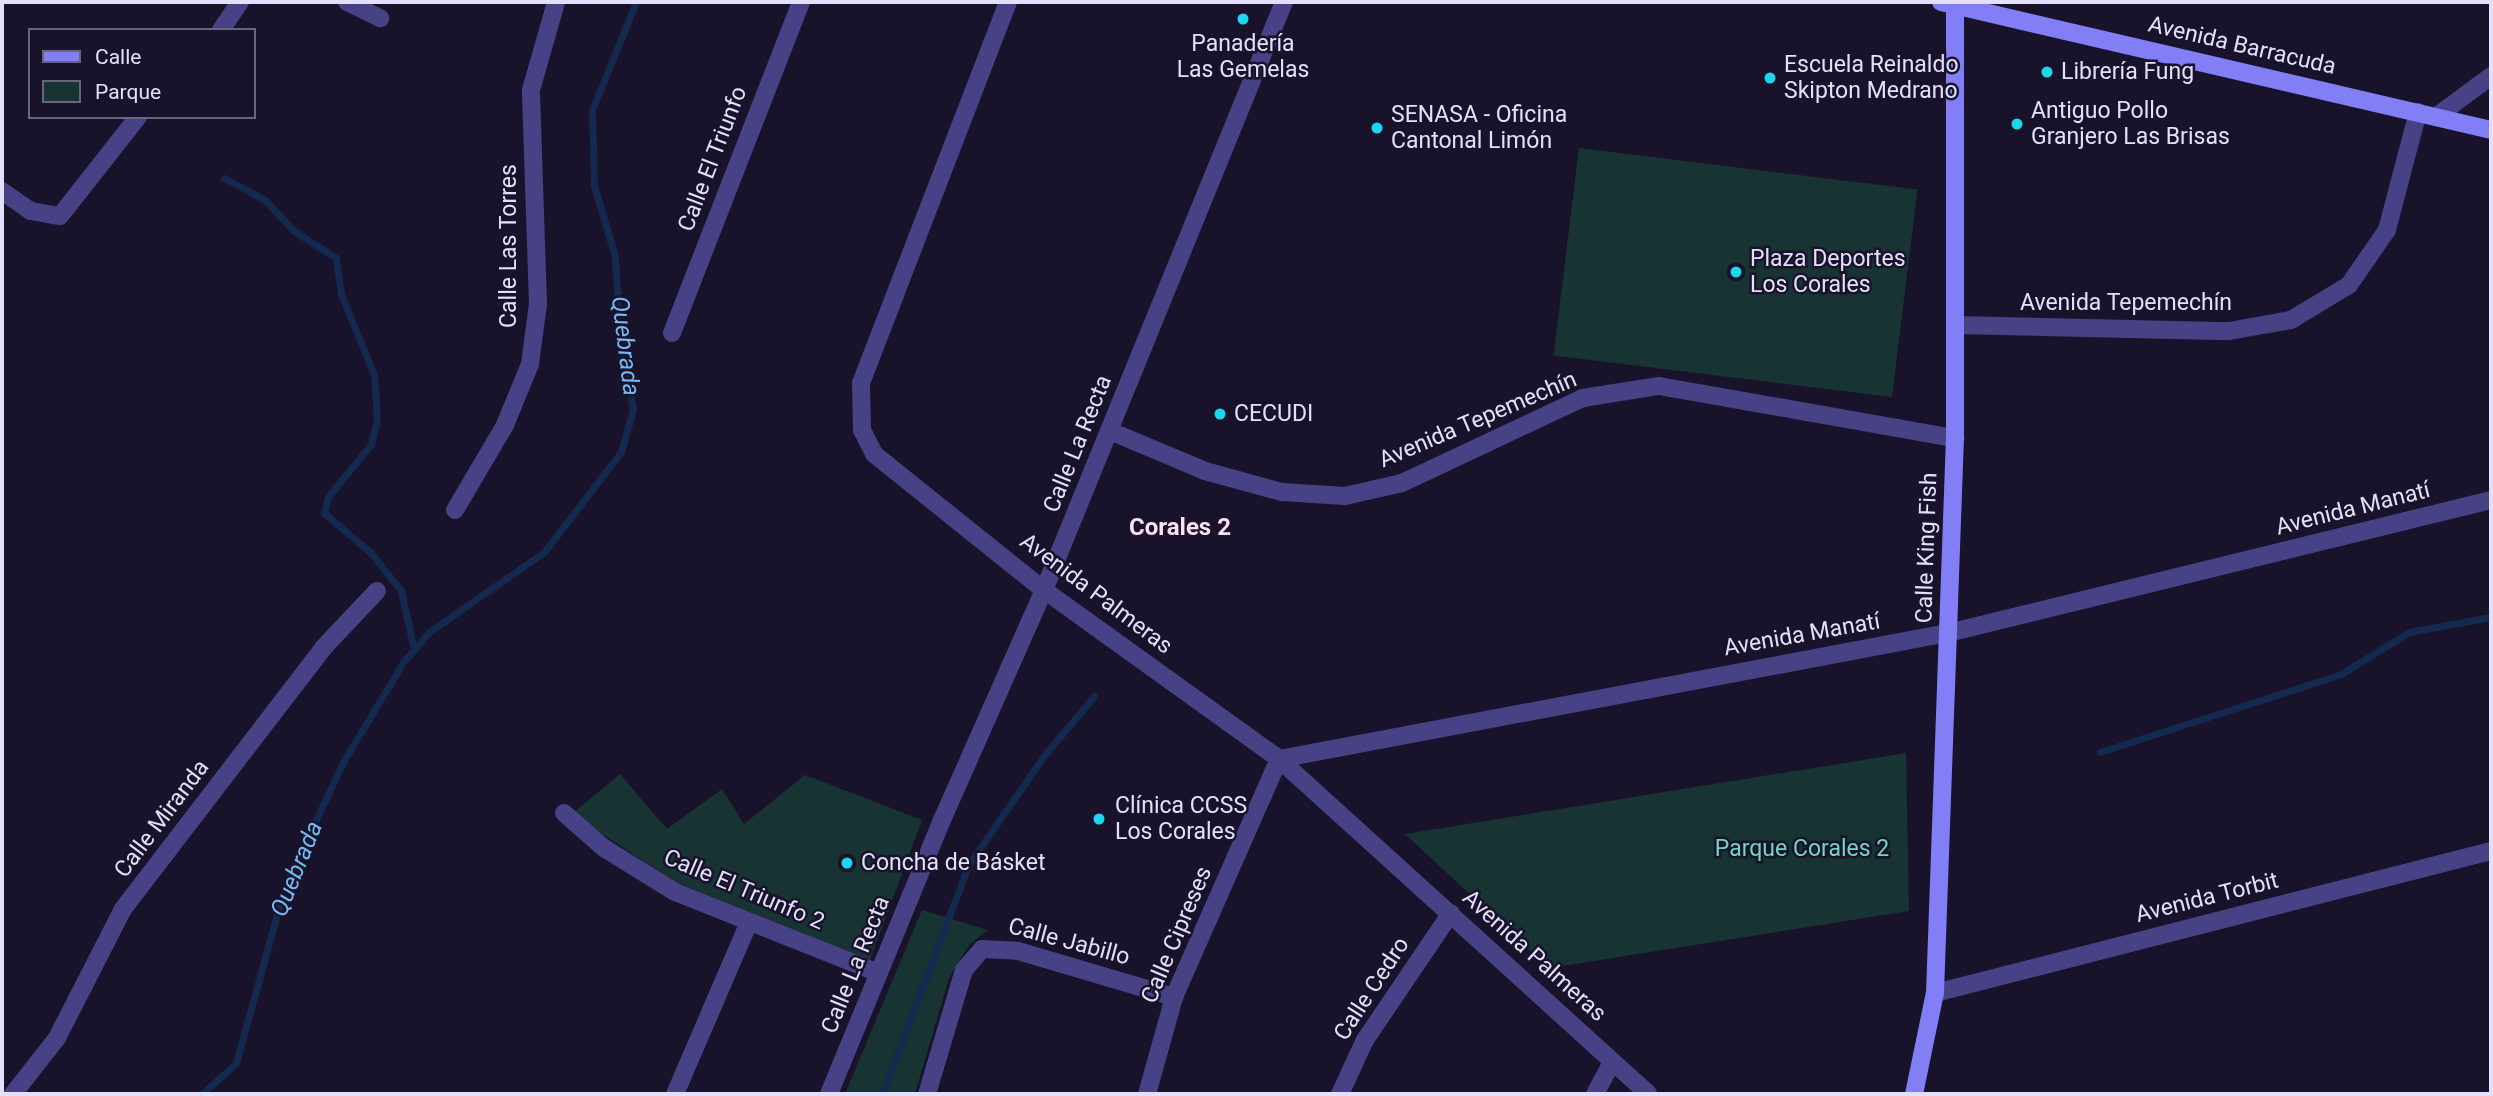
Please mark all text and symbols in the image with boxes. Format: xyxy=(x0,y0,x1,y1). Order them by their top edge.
marker: Panadería Las Gemelas xyxy=(1235,11,1251,27)
street label: Avenida Barracuda xyxy=(2145,11,2339,81)
legend xyxy=(28,28,256,119)
place label: Panadería Las Gemelas xyxy=(1177,30,1309,84)
text: Calle xyxy=(95,45,141,69)
place label: Escuela Reinaldo Skipton Medrano xyxy=(1784,51,1959,105)
place label: Librería Fung xyxy=(2061,58,2194,86)
marker: Librería Fung xyxy=(2039,64,2055,80)
marker: Escuela Reinaldo Skipton Medrano xyxy=(1762,70,1778,86)
text: Parque xyxy=(95,80,161,104)
street label: Calle El Triunfo xyxy=(673,82,753,236)
place label: Antiguo Pollo Granjero Las Brisas xyxy=(2031,97,2230,151)
place label: SENASA - Oficina Cantonal Limón xyxy=(1391,101,1567,155)
marker: Antiguo Pollo Granjero Las Brisas xyxy=(2009,116,2025,132)
marker: SENASA - Oficina Cantonal Limón xyxy=(1369,120,1385,136)
street label: Calle Las Torres xyxy=(495,164,523,328)
place label: Plaza Deportes Los Corales xyxy=(1750,245,1906,299)
marker: Plaza Deportes Los Corales xyxy=(1728,264,1744,280)
street label: Avenida Tepemechín xyxy=(2020,289,2232,317)
water label: Quebrada xyxy=(605,295,645,397)
street label: Avenida Tepemechín xyxy=(1375,366,1581,474)
street label: Calle La Recta xyxy=(1038,371,1118,517)
place label: CECUDI xyxy=(1234,400,1313,428)
marker: CECUDI xyxy=(1212,406,1228,422)
street label: Calle King Fish xyxy=(1911,472,1943,624)
street label: Avenida Manatí xyxy=(2273,476,2433,542)
district label: Corales 2 xyxy=(1129,514,1231,542)
street label: Avenida Palmeras xyxy=(1014,528,1178,660)
street label: Avenida Manatí xyxy=(1722,608,1882,662)
street label: Calle Miranda xyxy=(109,755,215,883)
place label: Clínica CCSS Los Corales xyxy=(1115,792,1247,846)
marker: Clínica CCSS Los Corales xyxy=(1089,809,1109,829)
water label: Quebrada xyxy=(265,817,329,921)
park label: Parque Corales 2 xyxy=(1715,835,1889,863)
street label: Calle El Triunfo 2 xyxy=(659,844,829,936)
place label: Concha de Básket xyxy=(861,849,1045,877)
marker: Concha de Básket xyxy=(839,855,855,871)
street label: Calle Cipreses xyxy=(1136,863,1218,1007)
street label: Avenida Torbit xyxy=(2133,867,2281,929)
street label: Avenida Palmeras xyxy=(1457,884,1611,1028)
street label: Calle La Recta xyxy=(816,892,896,1038)
street label: Calle Jabillo xyxy=(1005,913,1133,971)
street label: Calle Cedro xyxy=(1328,932,1416,1046)

